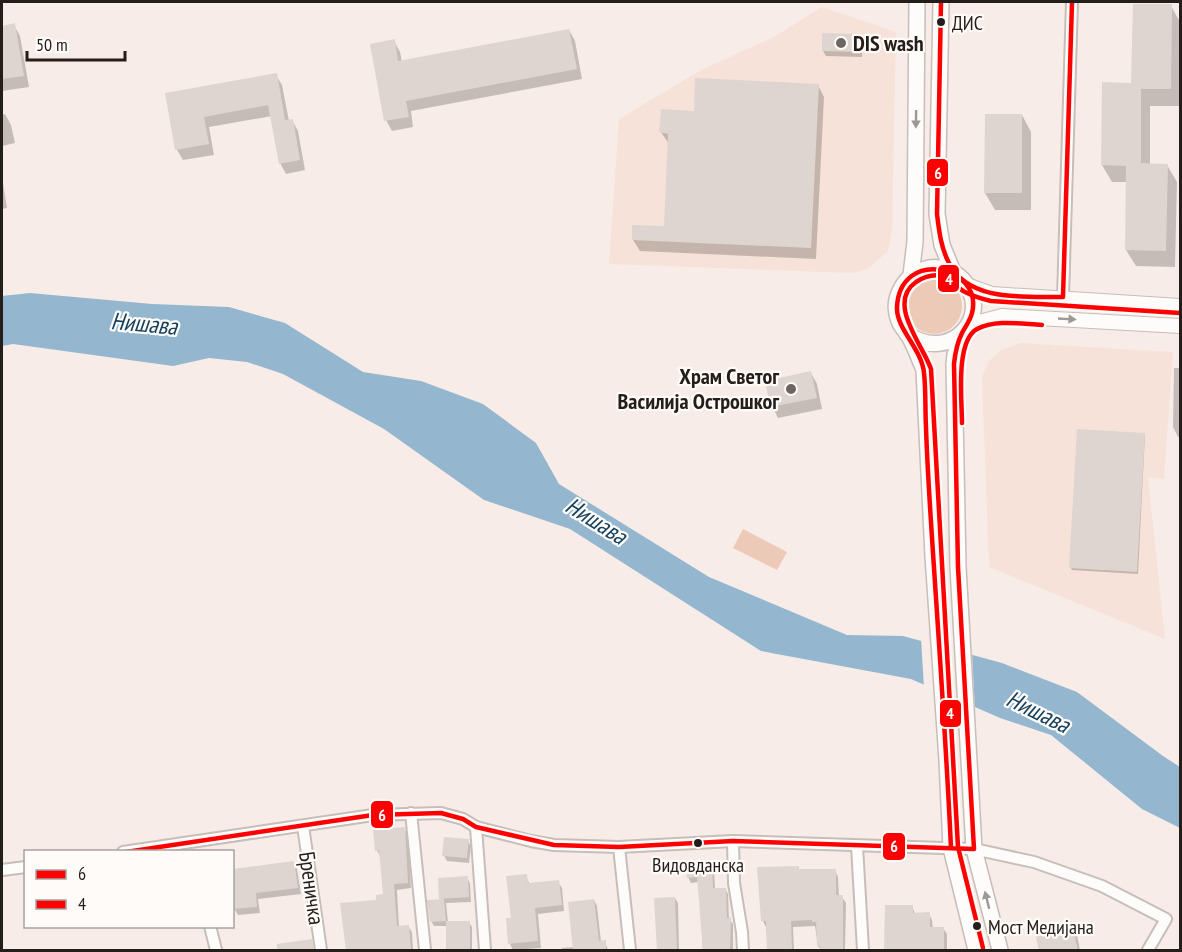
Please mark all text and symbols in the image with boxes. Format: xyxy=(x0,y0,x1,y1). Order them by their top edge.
place label: ДИС xyxy=(952,10,983,36)
marker: ДИС xyxy=(935,16,947,28)
scale bar xyxy=(27,24,124,62)
place label: DIS wash xyxy=(853,29,924,57)
text: 50 m xyxy=(36,33,68,56)
marker: DIS wash xyxy=(834,36,848,50)
one-way arrow xyxy=(911,110,921,129)
line badge: 6 xyxy=(926,158,949,187)
text: 6 xyxy=(934,163,942,183)
line badge: 4 xyxy=(937,264,960,293)
text: 4 xyxy=(945,269,953,289)
water label: Нишава xyxy=(110,305,180,342)
one-way arrow xyxy=(1058,315,1077,324)
place label: Храм Светог Василија Острошког xyxy=(618,362,779,415)
marker: Храм Светог Василија Острошког xyxy=(784,382,798,396)
water label: Нишава xyxy=(560,490,634,552)
water label: Нишава xyxy=(1002,683,1076,741)
line badge: 4 xyxy=(939,699,962,728)
text: 4 xyxy=(946,703,954,723)
line badge: 6 xyxy=(370,800,394,829)
text: 6 xyxy=(378,805,386,825)
line badge: 6 xyxy=(882,832,906,861)
text: 6 xyxy=(890,836,898,856)
marker: Видовданска xyxy=(692,837,704,849)
legend xyxy=(24,850,234,928)
street label: Бреничка xyxy=(293,850,331,926)
place label: Видовданска xyxy=(652,852,744,878)
text: 6 xyxy=(78,862,86,885)
one-way arrow xyxy=(981,890,991,909)
text: 4 xyxy=(78,892,86,915)
place label: Мост Медијана xyxy=(988,914,1094,940)
marker: Мост Медијана xyxy=(971,920,983,932)

